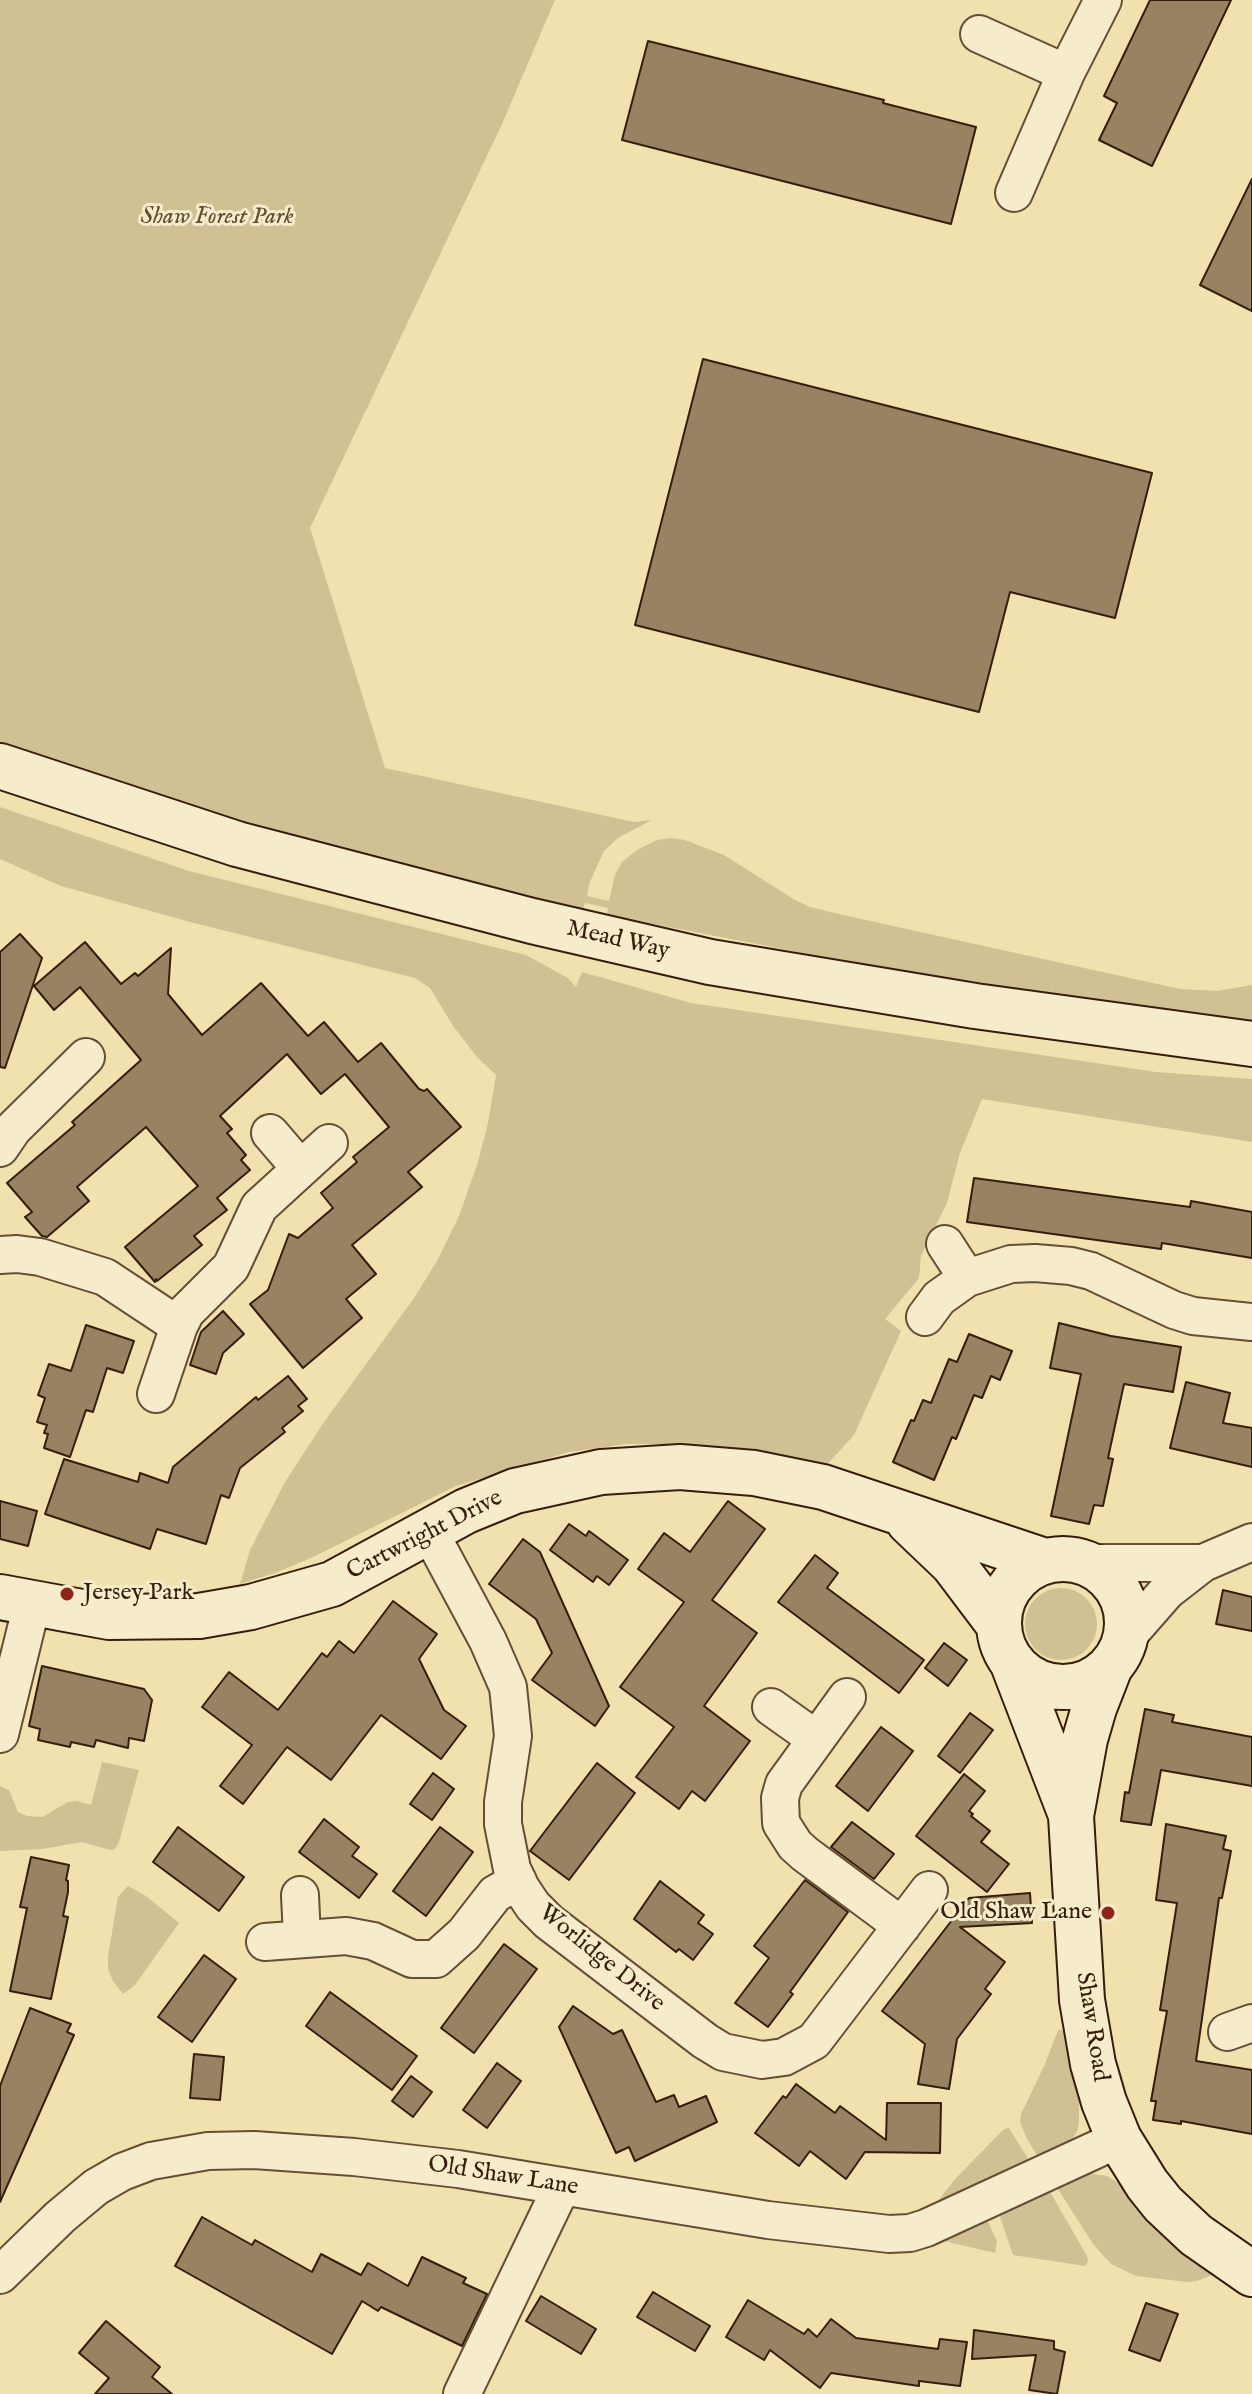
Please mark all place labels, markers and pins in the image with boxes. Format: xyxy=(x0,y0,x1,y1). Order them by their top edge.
place label: Jersey Park xyxy=(83,1580,194,1608)
marker: Jersey Park xyxy=(58,1585,76,1603)
place label: Old Shaw Lane xyxy=(940,1899,1092,1927)
marker: Old Shaw Lane xyxy=(1099,1904,1117,1922)

